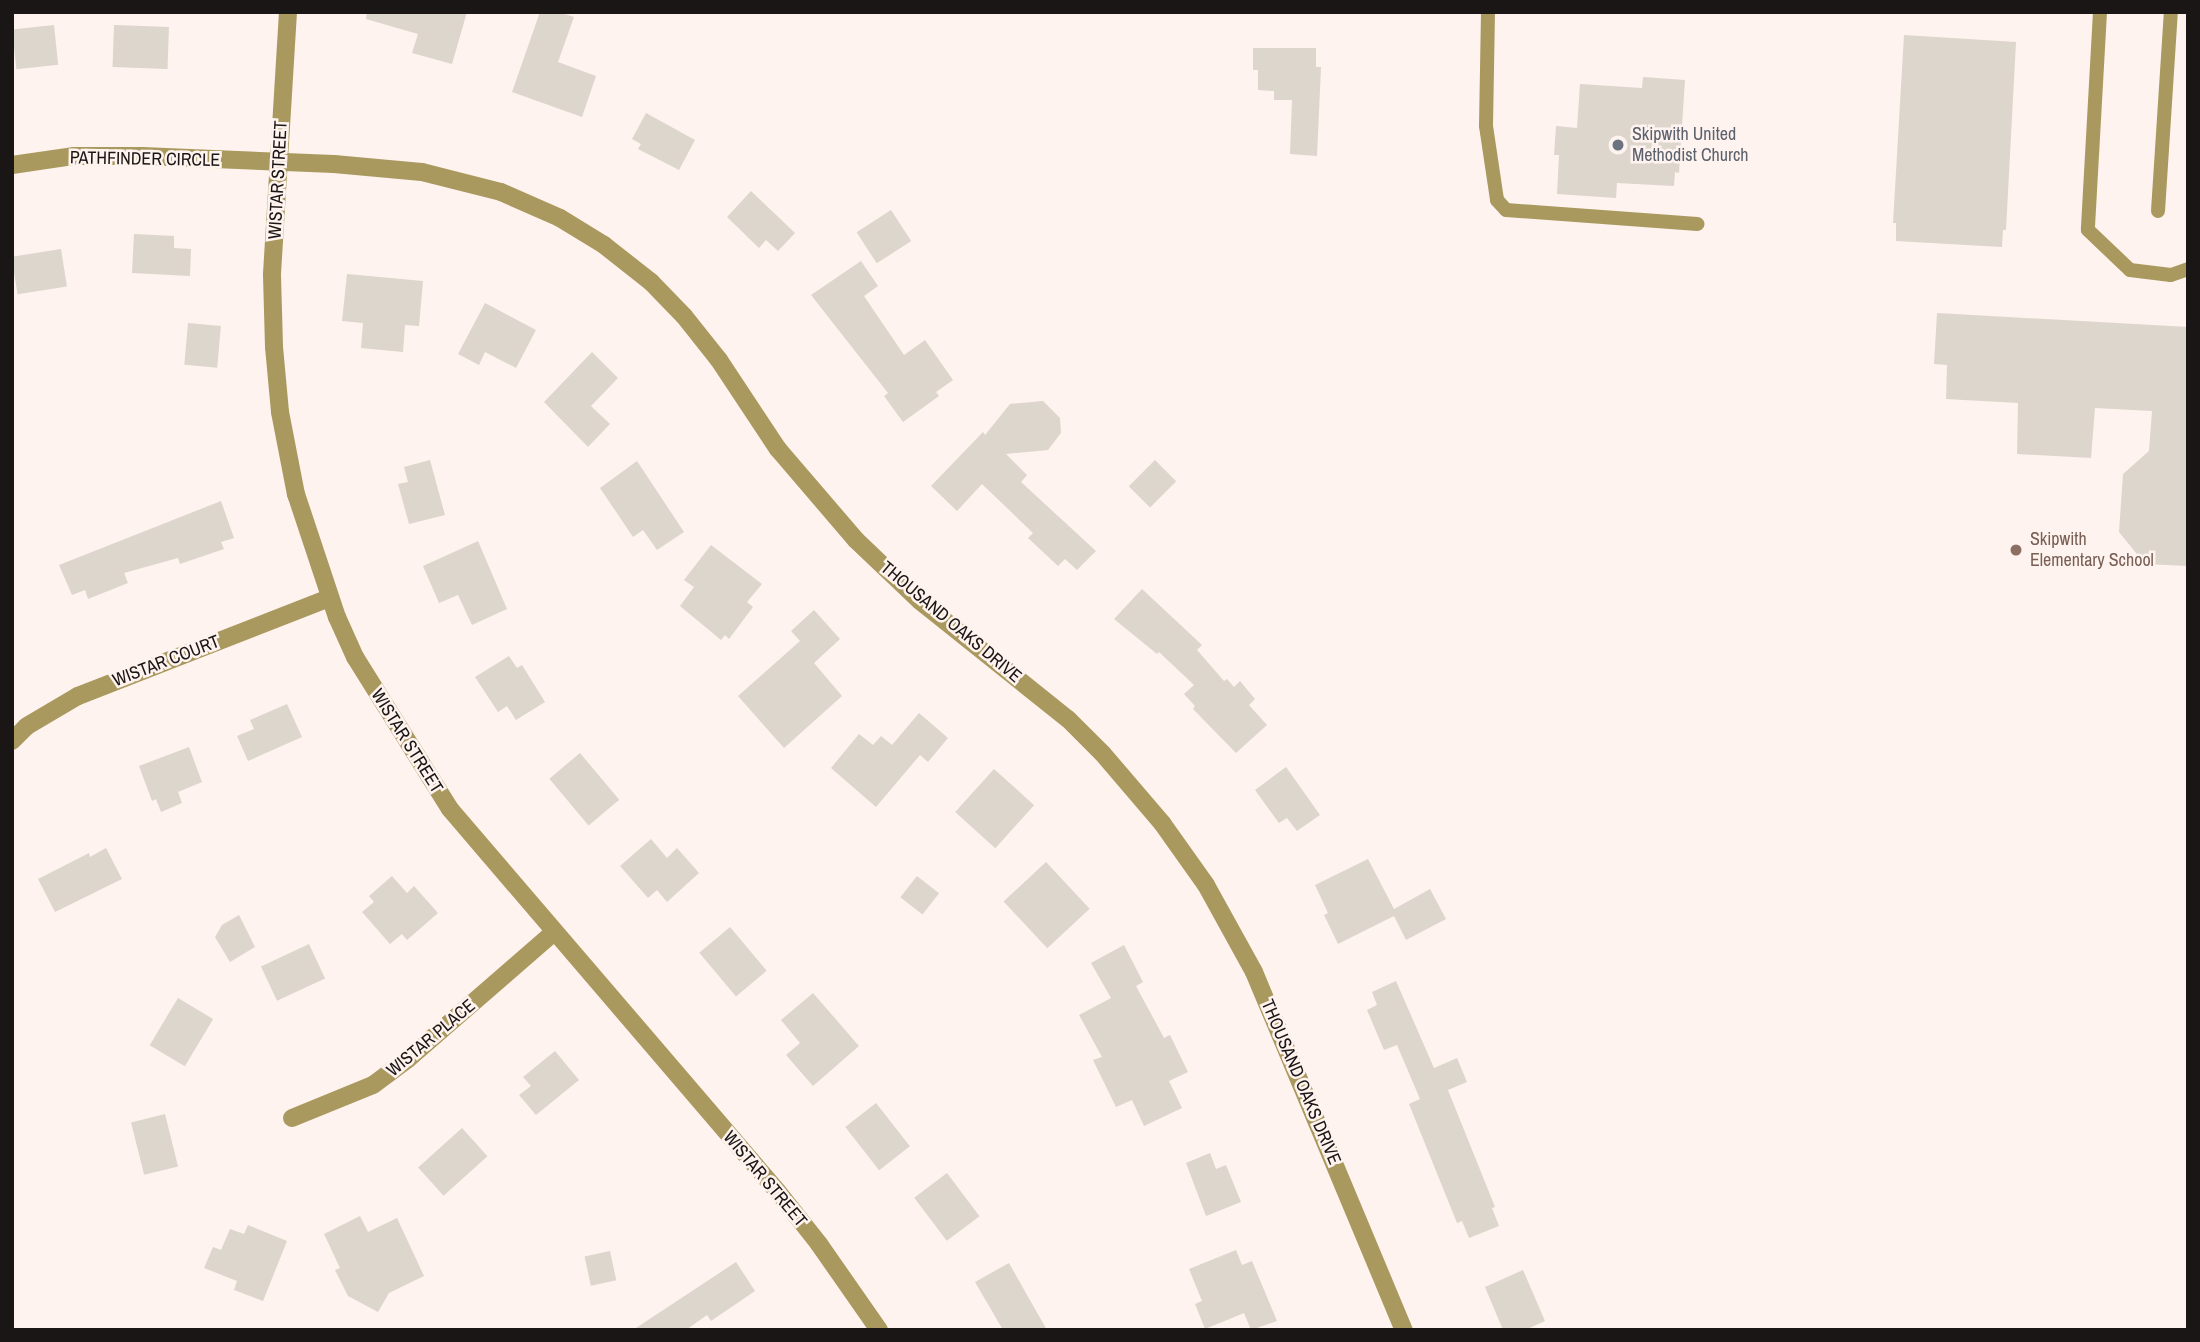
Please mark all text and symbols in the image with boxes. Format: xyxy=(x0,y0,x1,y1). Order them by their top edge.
street label: WISTAR STREET xyxy=(264,120,292,240)
place label: Skipwith United Methodist Church xyxy=(1632,124,1748,166)
marker: Skipwith United Methodist Church xyxy=(1610,137,1626,153)
street label: PATHFINDER CIRCLE xyxy=(70,147,220,171)
place label: Skipwith Elementary School xyxy=(2030,529,2154,572)
marker: Skipwith Elementary School xyxy=(2008,542,2024,558)
street label: THOUSAND OAKS DRIVE xyxy=(876,557,1026,687)
street label: WISTAR COURT xyxy=(110,631,222,691)
street label: WISTAR STREET xyxy=(366,685,448,797)
street label: WISTAR PLACE xyxy=(382,995,480,1081)
street label: THOUSAND OAKS DRIVE xyxy=(1256,996,1346,1168)
street label: WISTAR STREET xyxy=(719,1127,811,1231)

